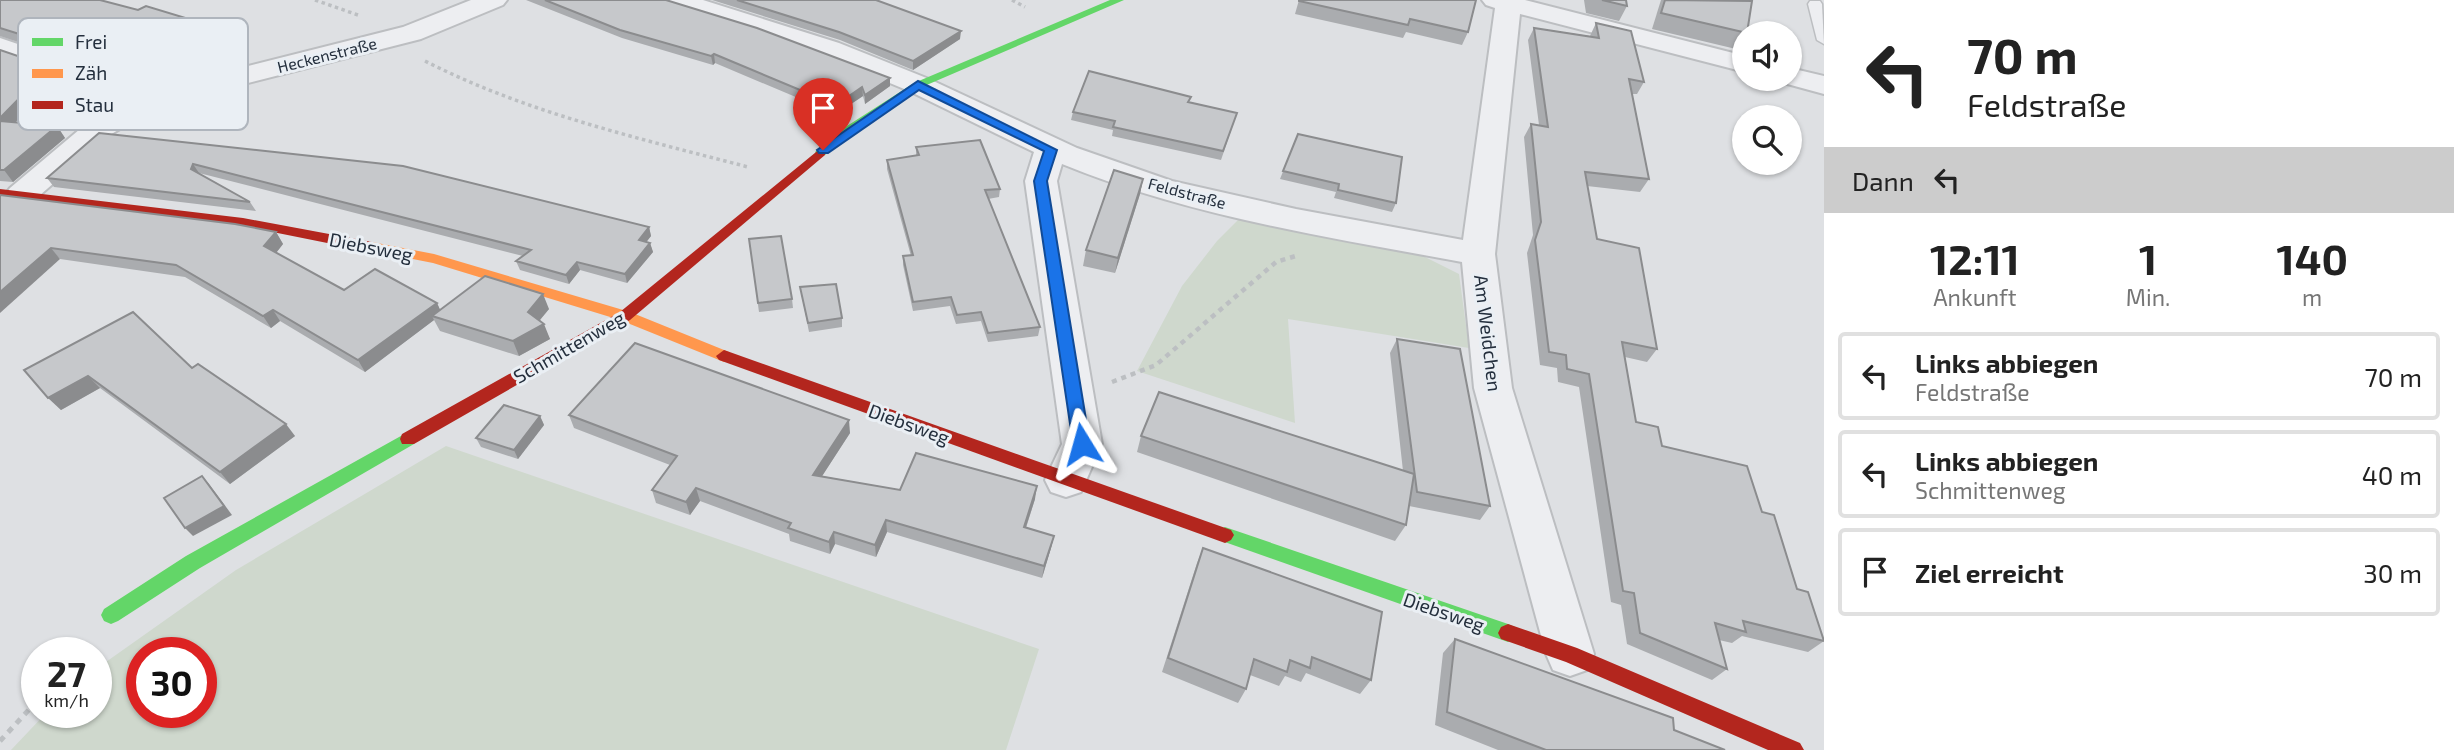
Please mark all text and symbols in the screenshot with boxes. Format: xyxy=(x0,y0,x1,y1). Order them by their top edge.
legend xyxy=(18,18,248,130)
map controls xyxy=(1732,21,1802,175)
button: sound xyxy=(1732,21,1802,91)
text: 70 m xyxy=(1967,25,2078,84)
icon: left xyxy=(1852,28,1943,119)
text: Frei xyxy=(75,30,107,53)
street label: Heckenstraße xyxy=(275,33,379,76)
text: Zäh xyxy=(75,61,107,84)
pin xyxy=(793,78,853,150)
text: Feldstraße xyxy=(1967,85,2126,123)
icon: arrive xyxy=(804,89,842,127)
text: Stau xyxy=(75,93,114,116)
button: search xyxy=(1732,105,1802,175)
icon: left xyxy=(1928,161,1966,199)
text: Dann xyxy=(1852,165,1914,196)
street label: Feldstraße xyxy=(1146,173,1228,212)
street label: Diebsweg xyxy=(327,227,415,266)
text: 12:11 xyxy=(1930,233,2020,283)
text: 1 xyxy=(2139,233,2157,283)
text: 140 xyxy=(2276,233,2348,283)
street label: Am Weidchen xyxy=(1470,273,1507,393)
text: Ankunft xyxy=(1933,283,2017,311)
text: Min. xyxy=(2126,283,2170,311)
text: m xyxy=(2302,283,2322,311)
street label: Schmittenweg xyxy=(509,305,629,388)
text: Links abbiegen xyxy=(1915,347,2099,378)
icon: left xyxy=(1856,357,1894,395)
text: 70 m xyxy=(2364,361,2422,392)
text: Feldstraße xyxy=(1915,378,2030,406)
street label: Diebsweg xyxy=(866,398,953,449)
position arrow xyxy=(1045,407,1119,481)
text: Links abbiegen xyxy=(1915,445,2099,476)
icon: left xyxy=(1856,455,1894,493)
text: 40 m xyxy=(2362,459,2422,490)
text: Schmittenweg xyxy=(1915,476,2066,504)
icon: arrive xyxy=(1856,553,1894,591)
text: Ziel erreicht xyxy=(1915,557,2064,588)
text: 30 m xyxy=(2363,557,2422,588)
street label: Diebsweg xyxy=(1401,587,1488,636)
speed limit sign: 30 xyxy=(126,637,217,728)
text: 27 xyxy=(47,652,86,694)
text: km/h xyxy=(44,689,89,711)

